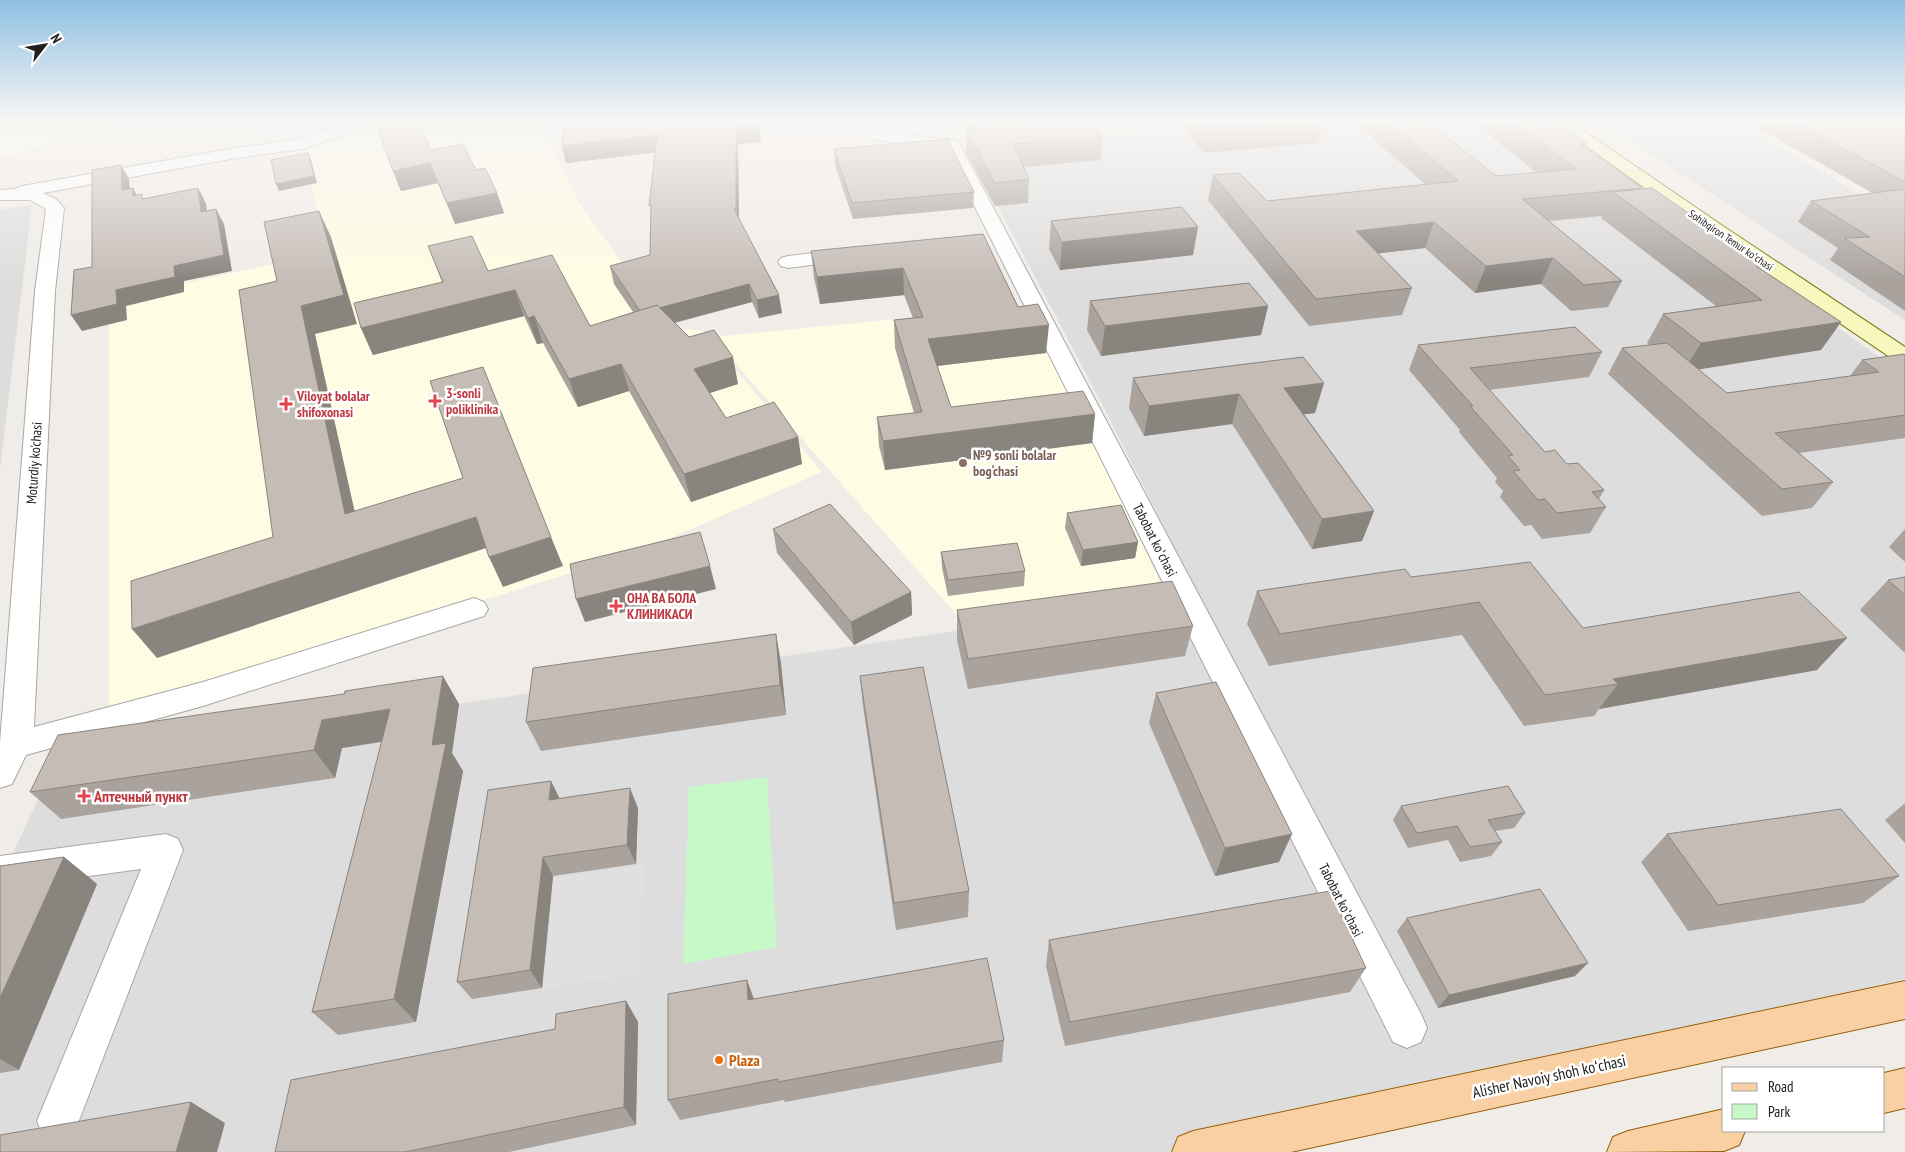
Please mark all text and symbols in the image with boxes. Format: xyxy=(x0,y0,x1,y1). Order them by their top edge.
north arrow xyxy=(20,20,70,70)
text: N xyxy=(46,30,66,46)
street label: Sohibqiron Temur koʻchasi xyxy=(1686,206,1776,274)
place label: 3-sonli poliklinika xyxy=(446,384,499,418)
place label: Viloyat bolalar shifoxonasi xyxy=(296,387,371,421)
marker: 3-sonli poliklinika xyxy=(428,394,442,408)
marker: Viloyat bolalar shifoxonasi xyxy=(279,397,293,411)
street label: Moturdiy ko'chasi xyxy=(22,421,46,505)
place label: №9 sonli bolalar bog‘chasi xyxy=(973,446,1057,480)
marker: №9 sonli bolalar bog‘chasi xyxy=(957,457,969,469)
street label: Tabobat koʻchasi xyxy=(1129,500,1181,580)
place label: ОНА ВА БОЛА КЛИНИКАСИ xyxy=(627,589,697,623)
marker: ОНА ВА БОЛА КЛИНИКАСИ xyxy=(609,599,623,613)
place label: Аптечный пункт xyxy=(93,786,188,806)
marker: Аптечный пункт xyxy=(78,790,90,802)
street label: Tabobat koʻchasi xyxy=(1315,860,1367,940)
place label: Plaza xyxy=(729,1050,760,1070)
street label: Alisher Navoiy shoh koʻchasi xyxy=(1470,1050,1628,1102)
marker: Plaza xyxy=(713,1054,725,1066)
legend xyxy=(1722,1067,1885,1132)
text: Road xyxy=(1768,1077,1794,1096)
text: Park xyxy=(1768,1102,1790,1121)

